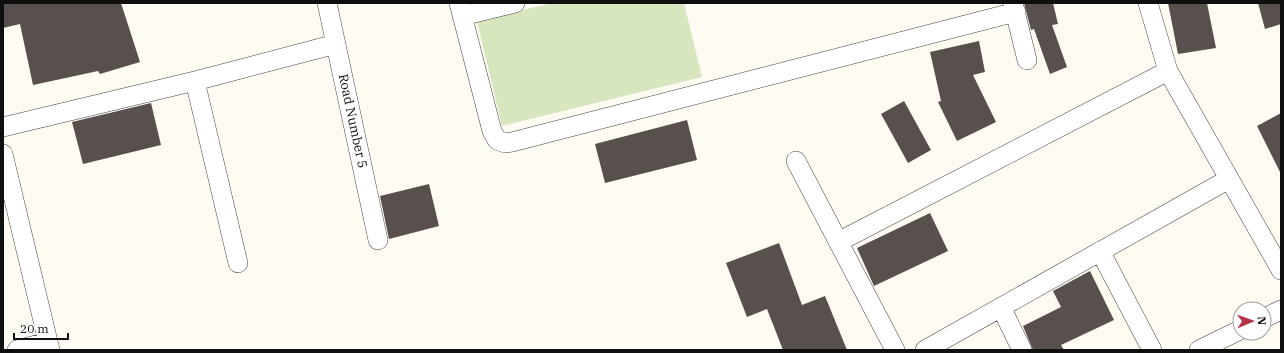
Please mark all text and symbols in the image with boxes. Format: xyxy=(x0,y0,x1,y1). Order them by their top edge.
street label: Road Number 5 xyxy=(335,72,371,170)
north arrow xyxy=(1232,301,1272,341)
scale bar xyxy=(14,315,68,341)
text: N xyxy=(1255,316,1269,326)
text: 20 m xyxy=(20,321,49,336)

